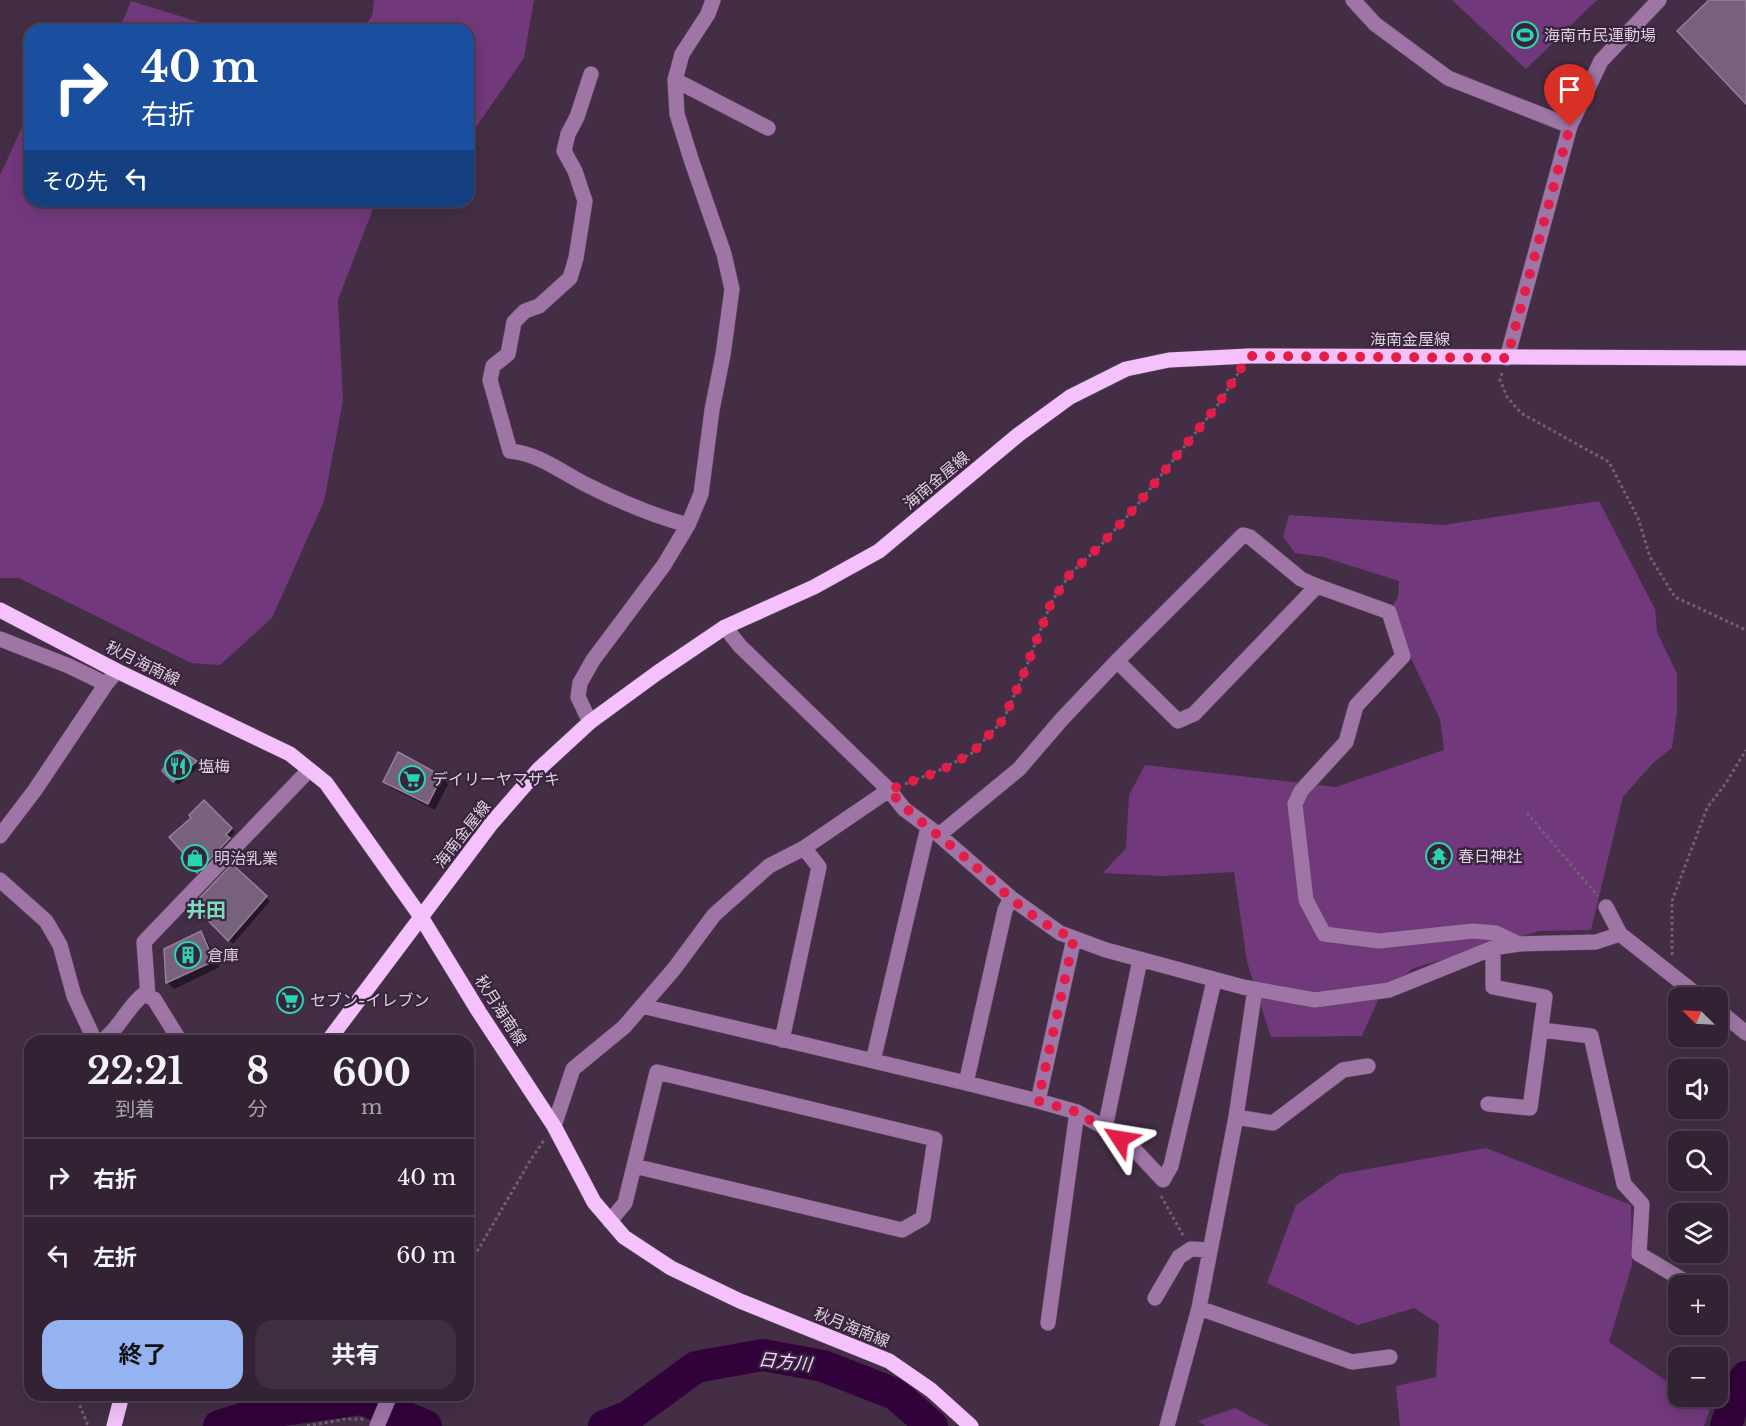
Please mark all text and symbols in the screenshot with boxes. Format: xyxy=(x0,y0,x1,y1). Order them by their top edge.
sports icon: 海南市民運動場 xyxy=(1510,20,1540,50)
place label: 海南市民運動場 xyxy=(1544,25,1656,45)
text: 40 m xyxy=(141,41,258,93)
icon: right xyxy=(42,48,120,126)
pin xyxy=(1544,64,1595,126)
icon: arrive xyxy=(1553,73,1586,106)
text: 右折 xyxy=(141,98,195,131)
icon: left xyxy=(120,162,153,195)
text: その先 xyxy=(42,168,108,195)
street label: 海南金屋線 xyxy=(1370,329,1450,349)
street label: 海南金屋線 xyxy=(899,447,973,513)
street label: 秋月海南線 xyxy=(103,636,183,690)
restaurant icon: 塩梅 xyxy=(163,751,193,781)
place label: 塩梅 xyxy=(198,756,230,776)
supermarket icon: デイリーヤマザキ xyxy=(397,764,427,794)
place label: デイリーヤマザキ xyxy=(432,769,560,789)
street label: 海南金屋線 xyxy=(429,796,495,872)
temple icon: 春日神社 xyxy=(1424,841,1454,871)
shop icon: 明治乳業 xyxy=(180,843,210,873)
place label: 春日神社 xyxy=(1458,846,1522,866)
place label: 明治乳業 xyxy=(214,848,278,868)
district label: 井田 xyxy=(186,898,226,922)
building icon: 倉庫 xyxy=(173,940,203,970)
place label: 倉庫 xyxy=(207,945,239,965)
street label: 秋月海南線 xyxy=(471,971,531,1049)
supermarket icon: セブン-イレブン xyxy=(275,985,305,1015)
north arrow xyxy=(1668,987,1728,1047)
map controls xyxy=(1668,987,1728,1407)
place label: セブン-イレブン xyxy=(310,990,429,1010)
text: 22:21 xyxy=(87,1049,183,1094)
text: 8 xyxy=(246,1049,269,1094)
text: 600 xyxy=(332,1051,411,1096)
button: sound xyxy=(1668,1059,1728,1119)
text: m xyxy=(361,1095,382,1119)
text: 到着 xyxy=(115,1097,155,1121)
text: 分 xyxy=(248,1097,268,1121)
position arrow xyxy=(1088,1107,1152,1171)
button: search xyxy=(1668,1131,1728,1191)
icon: right xyxy=(42,1161,75,1194)
text: 40 m xyxy=(398,1164,456,1191)
text: 右折 xyxy=(93,1166,137,1193)
button: layers xyxy=(1668,1203,1728,1263)
icon: left xyxy=(42,1239,75,1272)
text: 60 m xyxy=(396,1242,456,1269)
text: 左折 xyxy=(93,1244,137,1271)
button: + xyxy=(1668,1275,1728,1335)
street label: 秋月海南線 xyxy=(811,1303,893,1351)
button: 終了 xyxy=(42,1320,243,1389)
button: 共有 xyxy=(255,1320,456,1389)
button: − xyxy=(1668,1347,1728,1407)
water label: 日方川 xyxy=(757,1348,815,1376)

